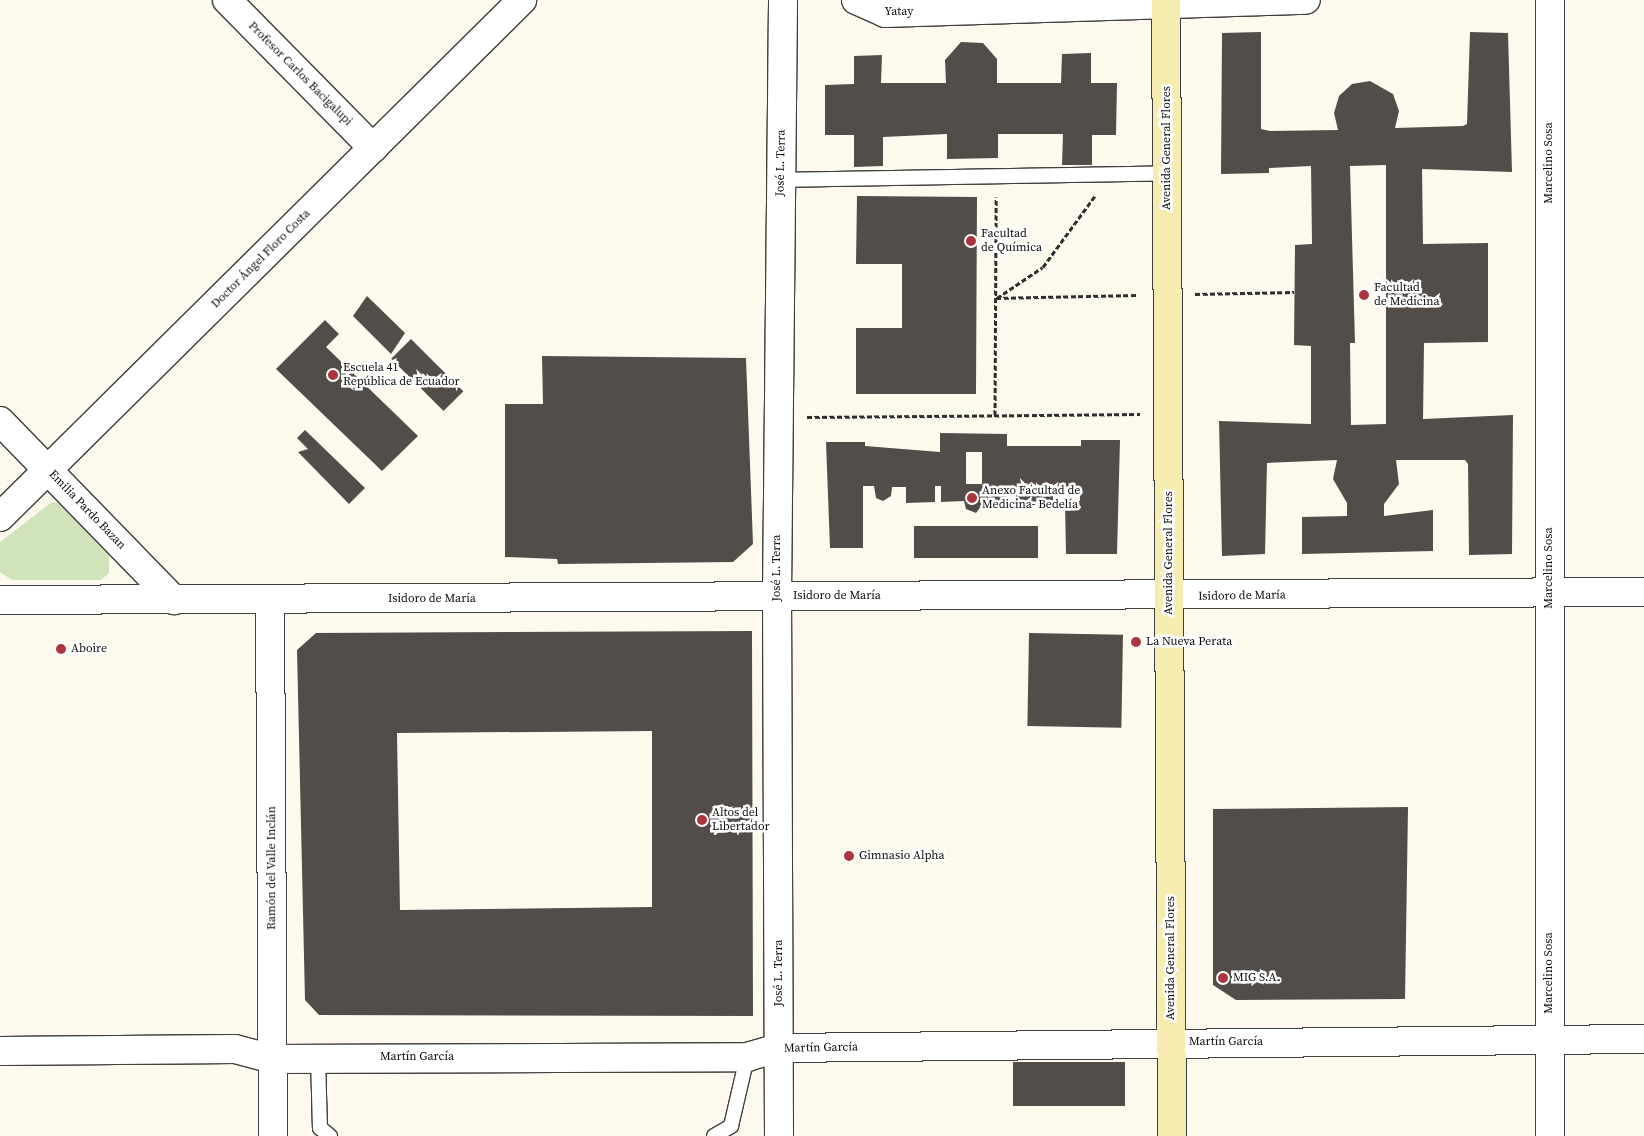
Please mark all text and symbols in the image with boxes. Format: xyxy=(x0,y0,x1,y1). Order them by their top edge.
street label: Yatay xyxy=(885,5,913,19)
street label: Profesor Carlos Bacigalupi xyxy=(245,19,355,129)
street label: Avenida General Flores xyxy=(1160,86,1174,210)
street label: Marcelino Sosa xyxy=(1542,122,1556,204)
street label: José L. Terra xyxy=(773,129,789,197)
street label: Doctor Ángel Floro Costa xyxy=(209,207,313,311)
place label: Facultad de Química xyxy=(981,227,1042,255)
marker: Facultad de Química xyxy=(965,235,977,247)
place label: Facultad de Medicina xyxy=(1374,281,1440,309)
marker: Facultad de Medicina xyxy=(1358,289,1370,301)
place label: Escuela 41 República de Ecuador xyxy=(343,361,460,389)
marker: Escuela 41 República de Ecuador xyxy=(327,369,339,381)
street label: Emilia Pardo Bazan xyxy=(46,467,128,553)
place label: Anexo Facultad de Medicina- Bedelía xyxy=(982,484,1080,512)
street label: Avenida General Flores xyxy=(1162,491,1176,615)
marker: Anexo Facultad de Medicina- Bedelía xyxy=(966,492,978,504)
street label: Marcelino Sosa xyxy=(1542,527,1556,609)
street label: José L. Terra xyxy=(770,534,784,602)
street label: Isidoro de María xyxy=(1198,588,1286,604)
street label: Isidoro de María xyxy=(793,589,881,603)
street label: Isidoro de María xyxy=(388,592,476,606)
place label: La Nueva Perata xyxy=(1146,635,1232,649)
marker: La Nueva Perata xyxy=(1130,636,1142,648)
place label: Aboire xyxy=(71,642,107,656)
marker: Aboire xyxy=(55,643,67,655)
street label: Ramón del Valle Inclán xyxy=(265,806,279,930)
place label: Altos del Libertador xyxy=(712,806,770,834)
marker: Altos del Libertador xyxy=(696,814,708,826)
place label: Gimnasio Alpha xyxy=(859,849,945,863)
marker: Gimnasio Alpha xyxy=(843,850,855,862)
street label: Avenida General Flores xyxy=(1164,896,1178,1020)
street label: Marcelino Sosa xyxy=(1542,932,1556,1014)
street label: José L. Terra xyxy=(772,939,786,1007)
place label: MIG S.A. xyxy=(1233,971,1280,985)
marker: MIG S.A. xyxy=(1217,972,1229,984)
street label: Martín García xyxy=(1189,1035,1263,1049)
street label: Martín García xyxy=(784,1040,858,1056)
street label: Martín García xyxy=(380,1050,454,1064)

